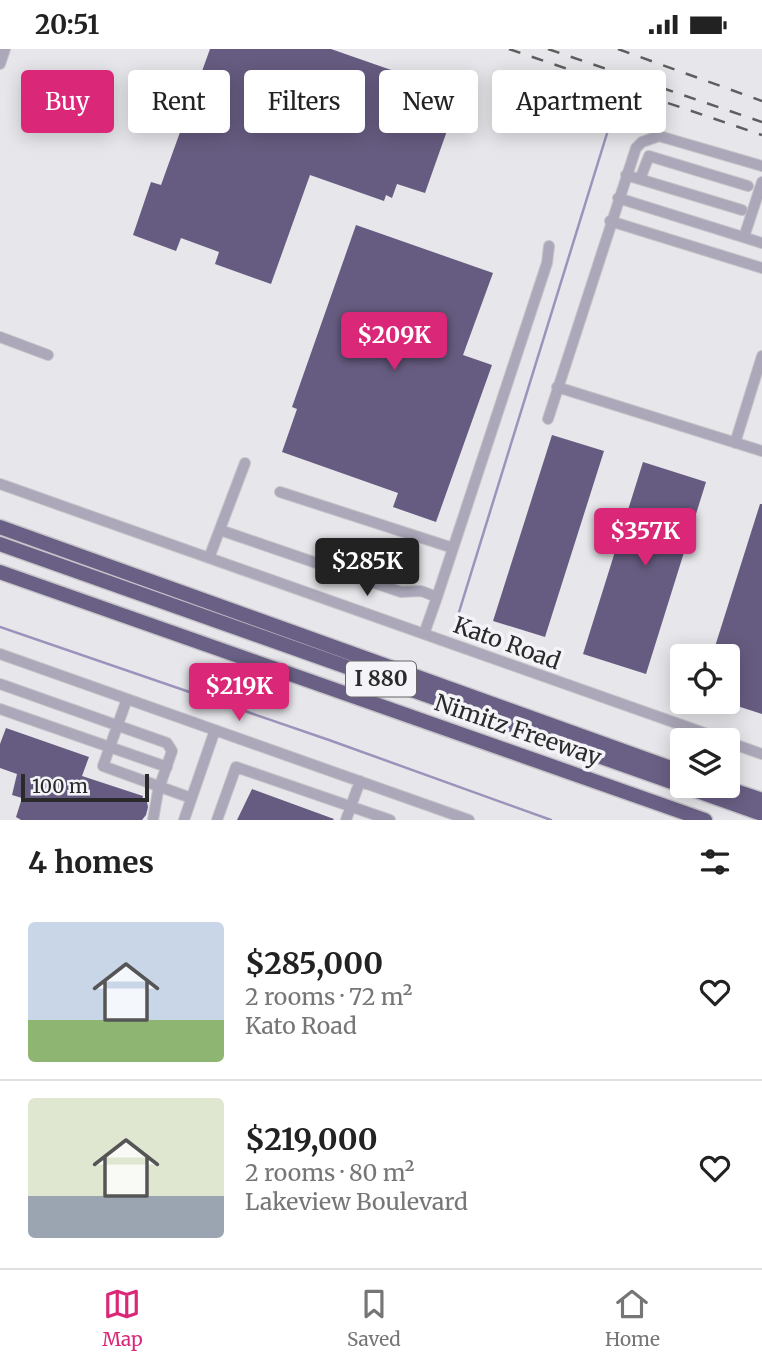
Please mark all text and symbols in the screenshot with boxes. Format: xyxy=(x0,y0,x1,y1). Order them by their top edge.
text: 20:51 xyxy=(35,8,99,41)
chip: Buy xyxy=(21,70,114,133)
chip: Rent xyxy=(128,70,230,133)
chip: Filters xyxy=(244,70,365,133)
chip: New xyxy=(379,70,478,133)
chip: Apartment xyxy=(492,70,666,133)
pin: $209K xyxy=(345,313,443,372)
text: $209K xyxy=(357,320,431,349)
pin: $357K xyxy=(596,509,694,568)
text: $357K xyxy=(610,516,680,545)
pin: $285K xyxy=(318,539,416,598)
text: $285K xyxy=(331,546,403,575)
street label: Kato Road xyxy=(450,610,565,675)
map controls xyxy=(670,644,740,798)
button: locate xyxy=(670,644,740,714)
road number: I 880 xyxy=(346,661,416,697)
pin: $219K xyxy=(190,663,288,723)
text: $219K xyxy=(205,671,273,700)
street label: Nimitz Freeway xyxy=(431,687,606,772)
button: layers xyxy=(670,728,740,798)
scale bar xyxy=(21,771,149,803)
text: 100 m xyxy=(32,774,88,798)
text: 4 homes xyxy=(28,843,154,881)
icon: filters xyxy=(696,843,734,881)
text: $285,000 xyxy=(245,944,383,982)
icon: home xyxy=(84,950,168,1034)
icon: heart xyxy=(696,973,734,1011)
text: 2 rooms · 72 m² xyxy=(245,982,412,1011)
text: Kato Road xyxy=(245,1011,357,1040)
text: $219,000 xyxy=(245,1120,378,1158)
icon: home xyxy=(84,1126,168,1210)
icon: heart xyxy=(696,1149,734,1187)
text: 2 rooms · 80 m² xyxy=(245,1158,414,1187)
text: Lakeview Boulevard xyxy=(245,1187,468,1216)
tab: Map xyxy=(102,1285,143,1351)
tab: Saved xyxy=(347,1285,401,1351)
tab: Home xyxy=(605,1285,660,1351)

